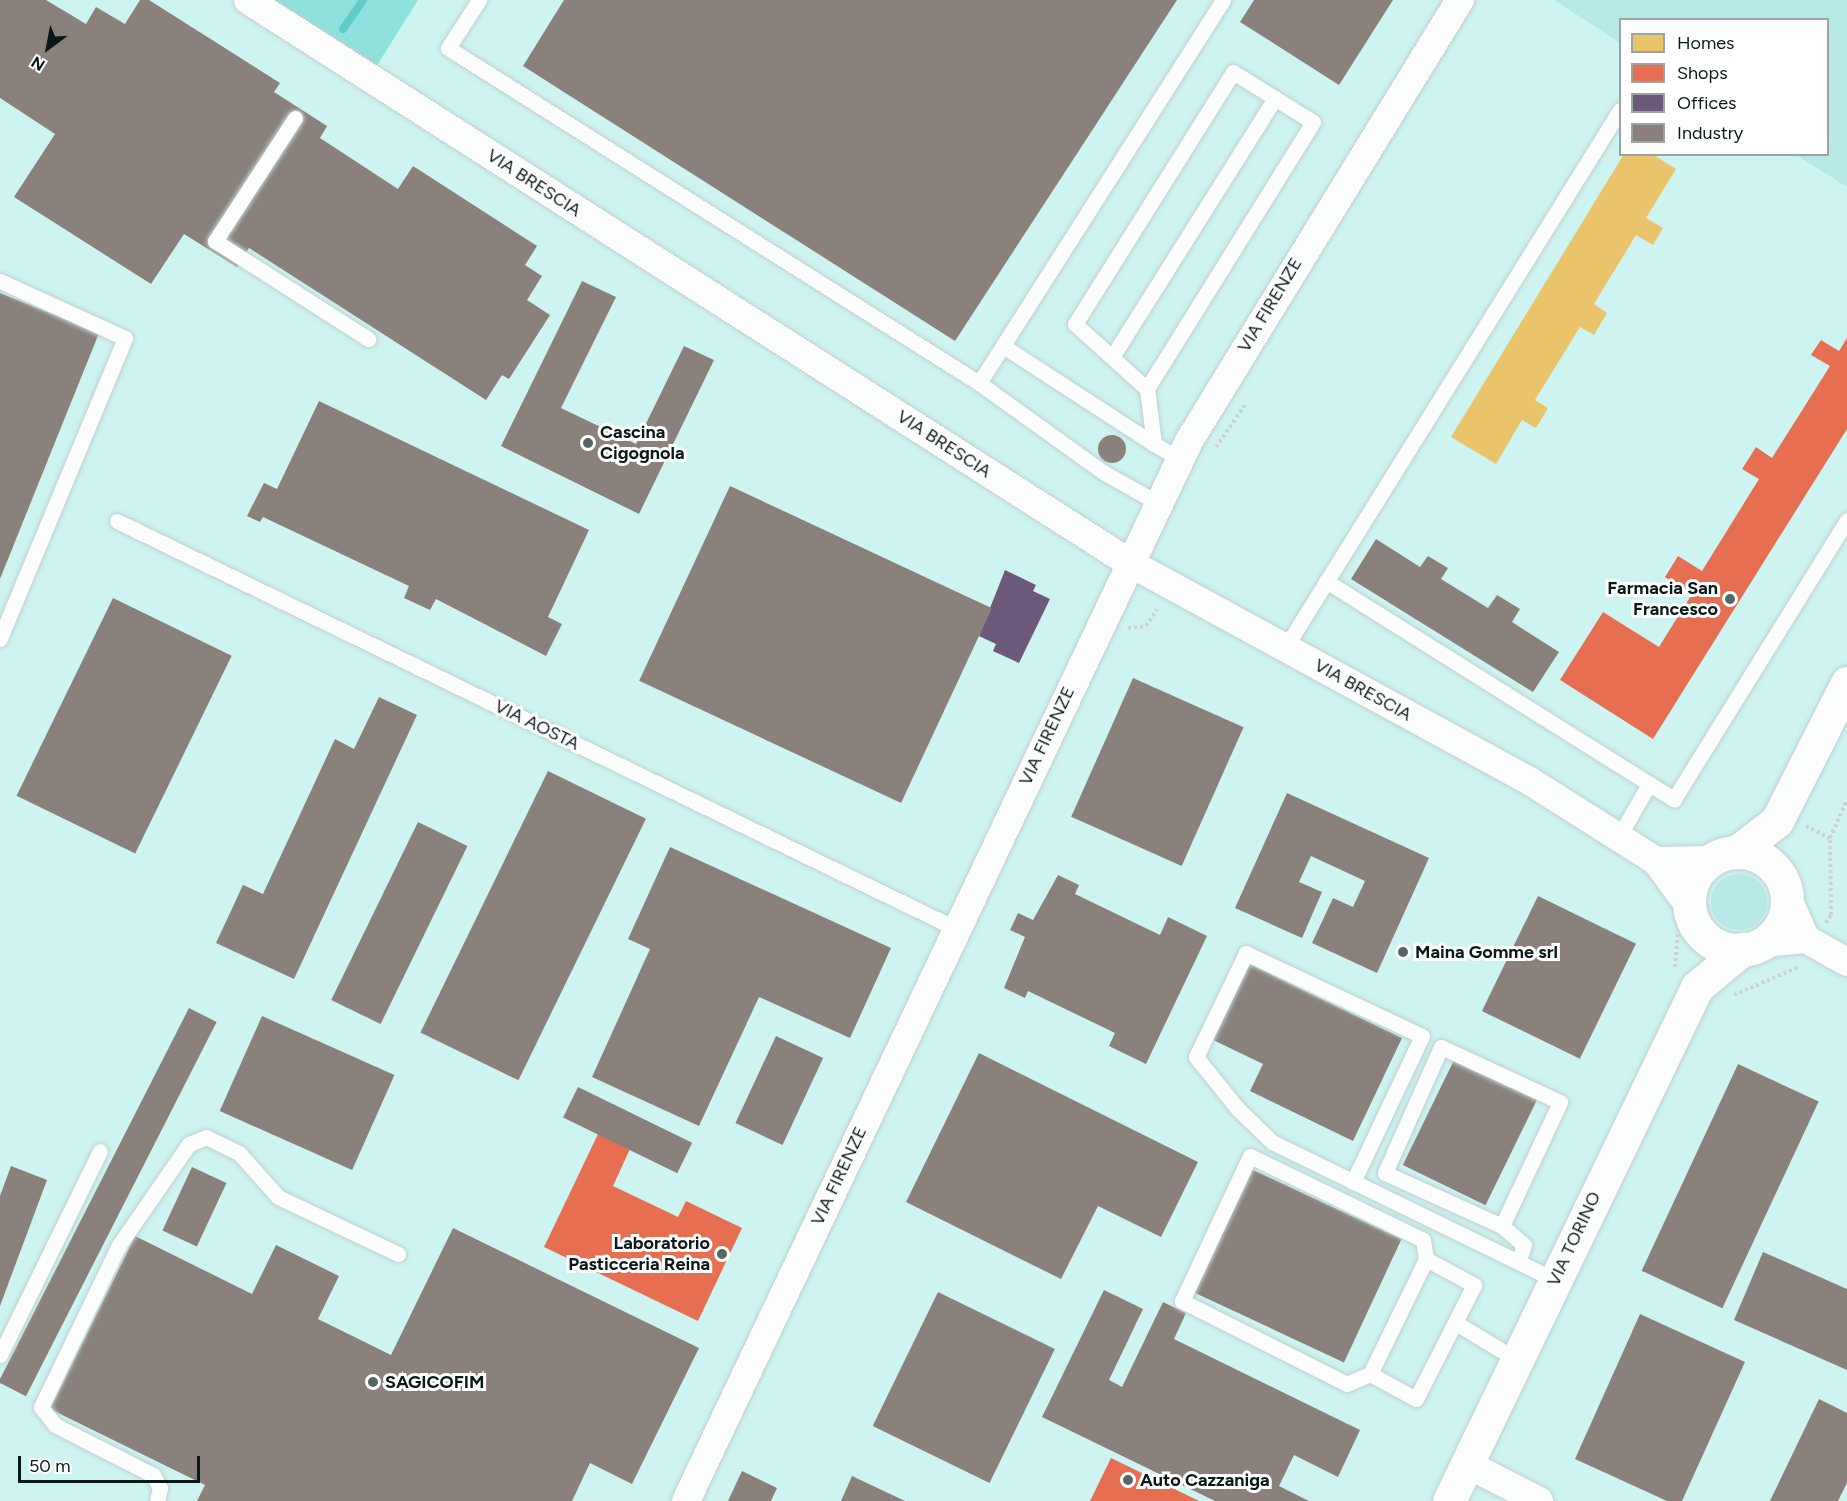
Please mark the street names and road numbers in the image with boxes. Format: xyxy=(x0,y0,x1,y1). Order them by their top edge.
street label: VIA BRESCIA xyxy=(483,145,585,221)
street label: VIA FIRENZE xyxy=(1233,254,1307,356)
street label: VIA BRESCIA xyxy=(893,406,995,482)
street label: VIA BRESCIA xyxy=(1311,654,1415,726)
street label: VIA FIRENZE xyxy=(1015,683,1079,789)
street label: VIA AOSTA xyxy=(491,695,583,755)
street label: VIA FIRENZE xyxy=(807,1123,871,1229)
street label: VIA TORINO xyxy=(1543,1188,1605,1290)

